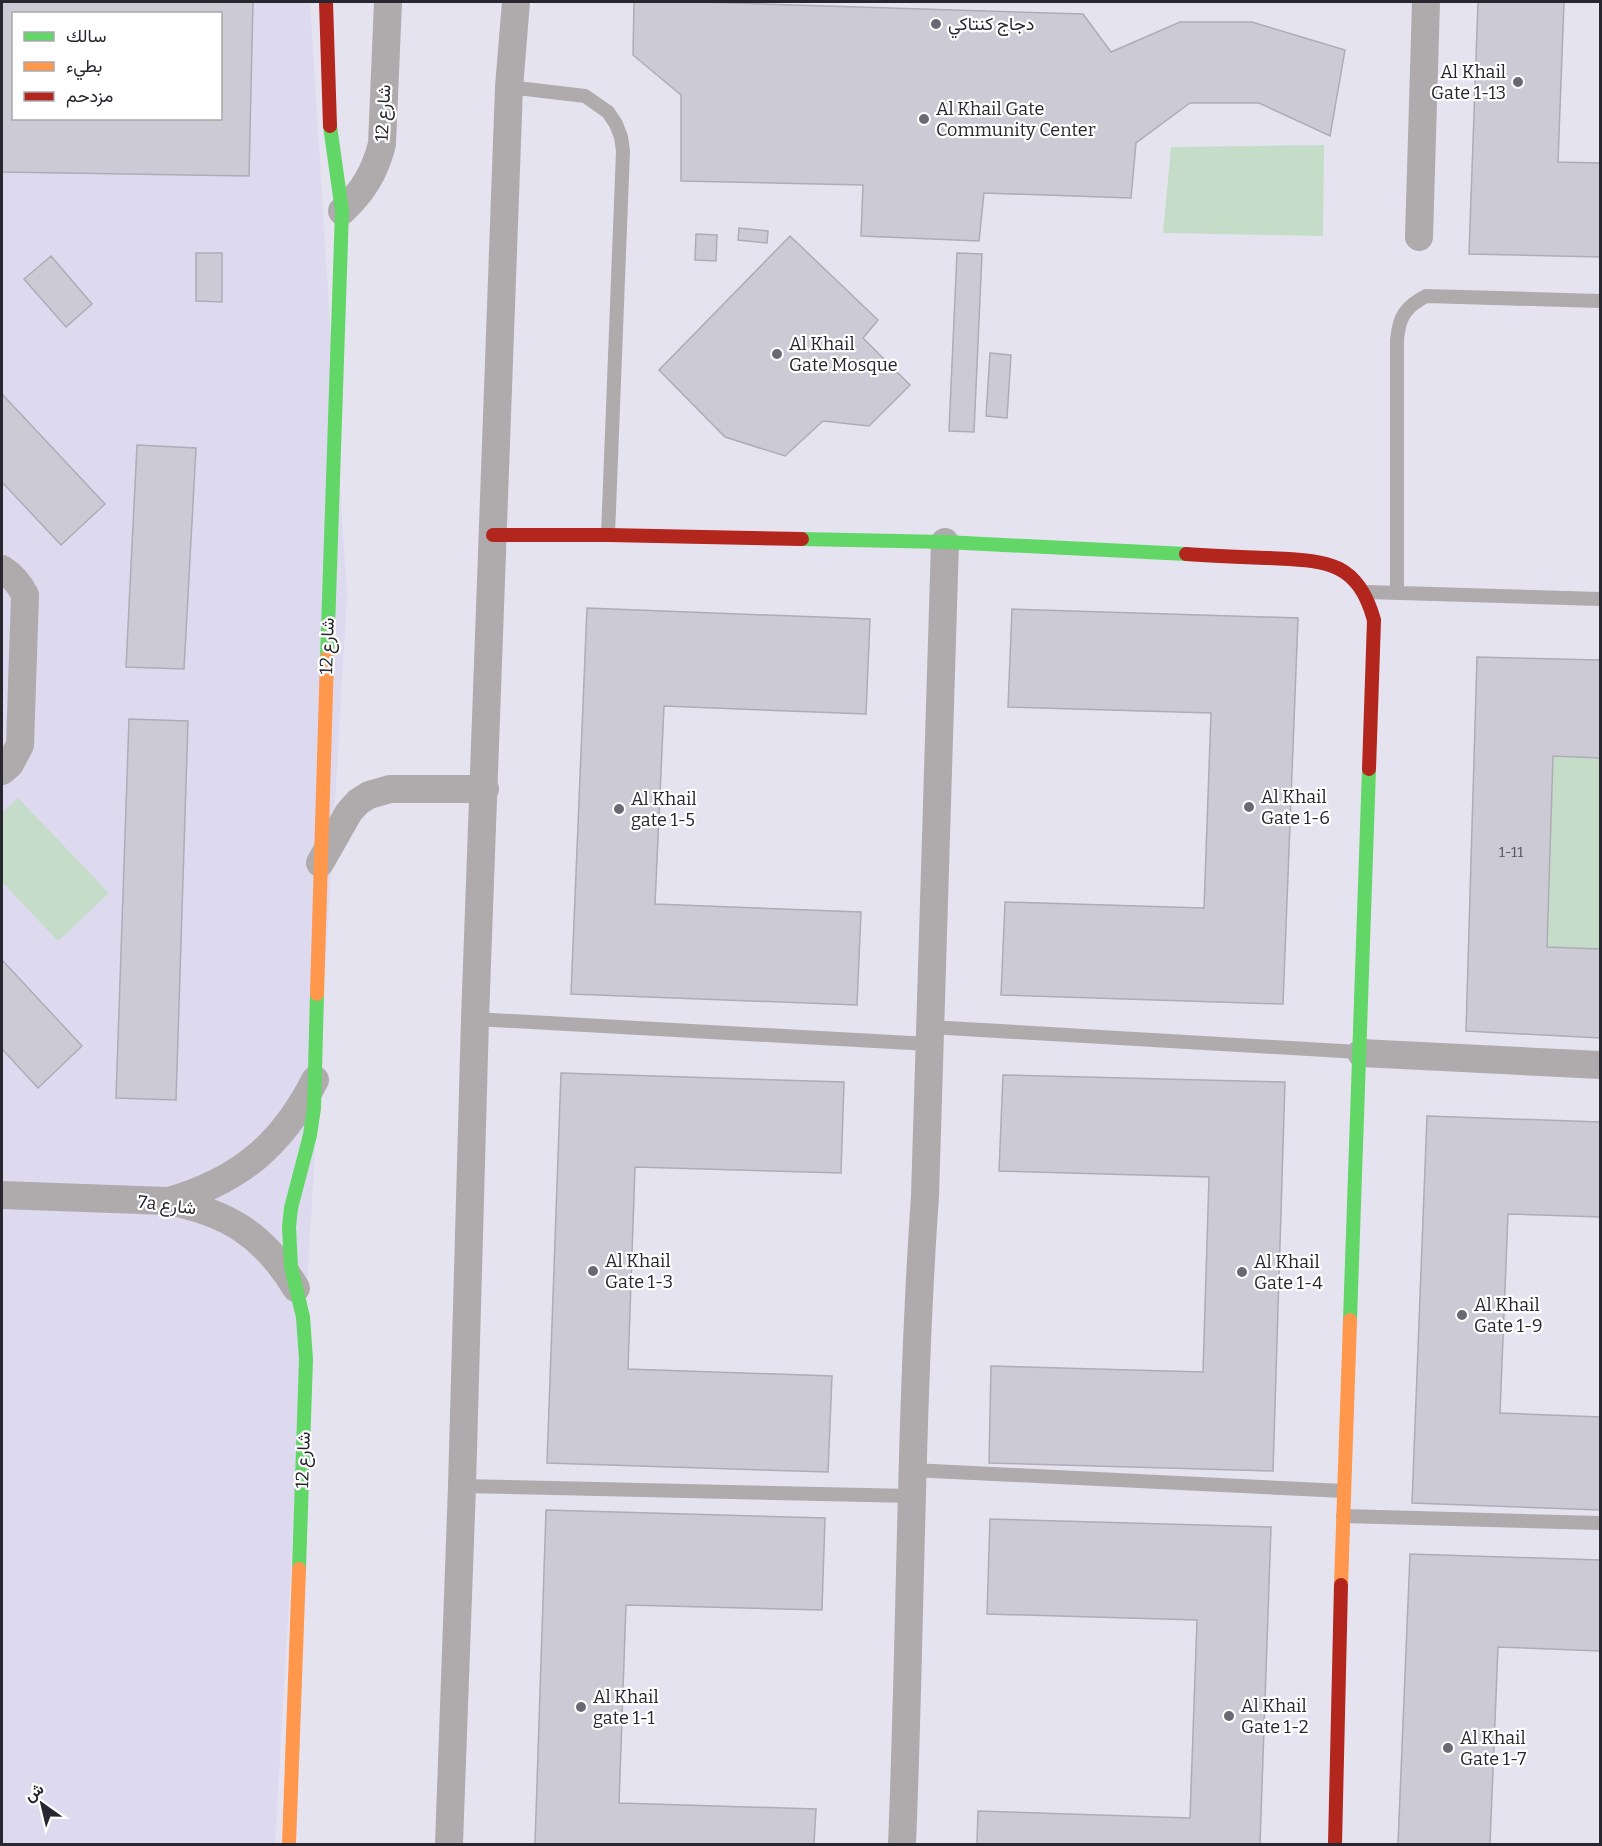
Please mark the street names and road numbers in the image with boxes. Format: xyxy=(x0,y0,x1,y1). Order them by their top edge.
street label: شارع 12 xyxy=(371,84,396,142)
street label: شارع 12 xyxy=(315,617,340,675)
street label: 7a شارع xyxy=(136,1191,197,1220)
street label: شارع 12 xyxy=(291,1431,316,1489)

